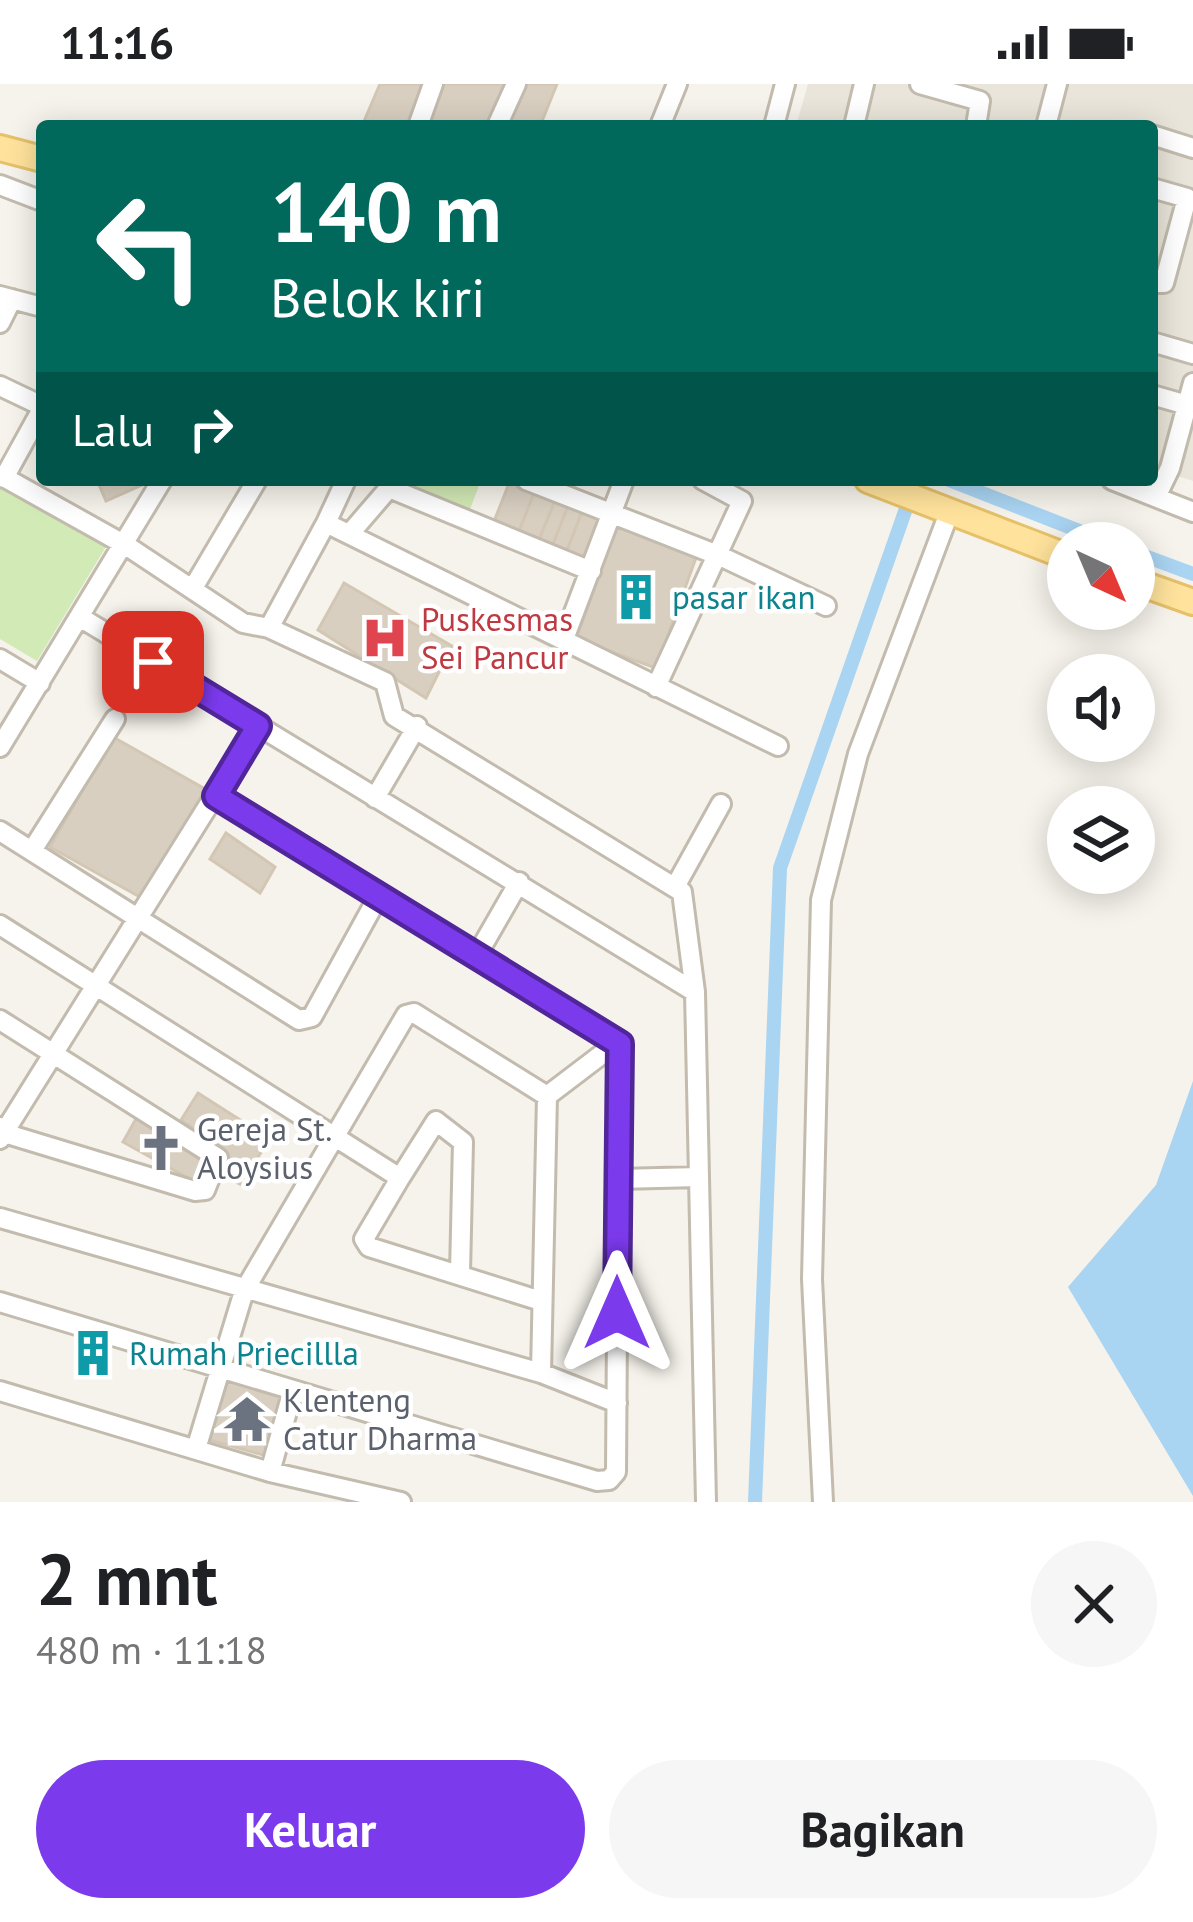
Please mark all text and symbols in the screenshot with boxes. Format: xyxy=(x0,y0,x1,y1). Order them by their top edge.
text: 11:16 xyxy=(60,13,174,71)
text: 140 m xyxy=(270,156,502,265)
icon: left xyxy=(72,168,228,324)
text: Belok kiri xyxy=(270,262,486,332)
icon: right xyxy=(178,396,244,462)
text: Lalu xyxy=(72,400,154,458)
north arrow xyxy=(1047,522,1155,630)
map controls xyxy=(1047,522,1155,894)
building icon: pasar ikan xyxy=(611,572,661,622)
place label: pasar ikan xyxy=(672,575,816,618)
place label: Puskesmas Sei Pancur xyxy=(421,597,573,678)
pin xyxy=(102,611,204,713)
hospital icon: Puskesmas Sei Pancur xyxy=(360,613,410,663)
icon: arrive xyxy=(120,629,186,695)
button: sound xyxy=(1047,654,1155,762)
button: layers xyxy=(1047,786,1155,894)
place label: Gereja St. Aloysius xyxy=(197,1107,332,1188)
church icon: Gereja St. Aloysius xyxy=(136,1123,186,1173)
position arrow xyxy=(554,1250,680,1376)
building icon: Rumah Priecillla xyxy=(68,1328,118,1378)
place label: Rumah Priecillla xyxy=(129,1331,359,1374)
place label: Klenteng Catur Dharma xyxy=(283,1378,477,1459)
temple icon: Klenteng Catur Dharma xyxy=(222,1394,272,1444)
text: 2 mnt xyxy=(36,1532,217,1625)
button: close xyxy=(1031,1541,1157,1667)
text: 480 m · 11:18 xyxy=(36,1624,267,1675)
button: Keluar xyxy=(36,1760,585,1898)
button: Bagikan xyxy=(609,1760,1157,1898)

